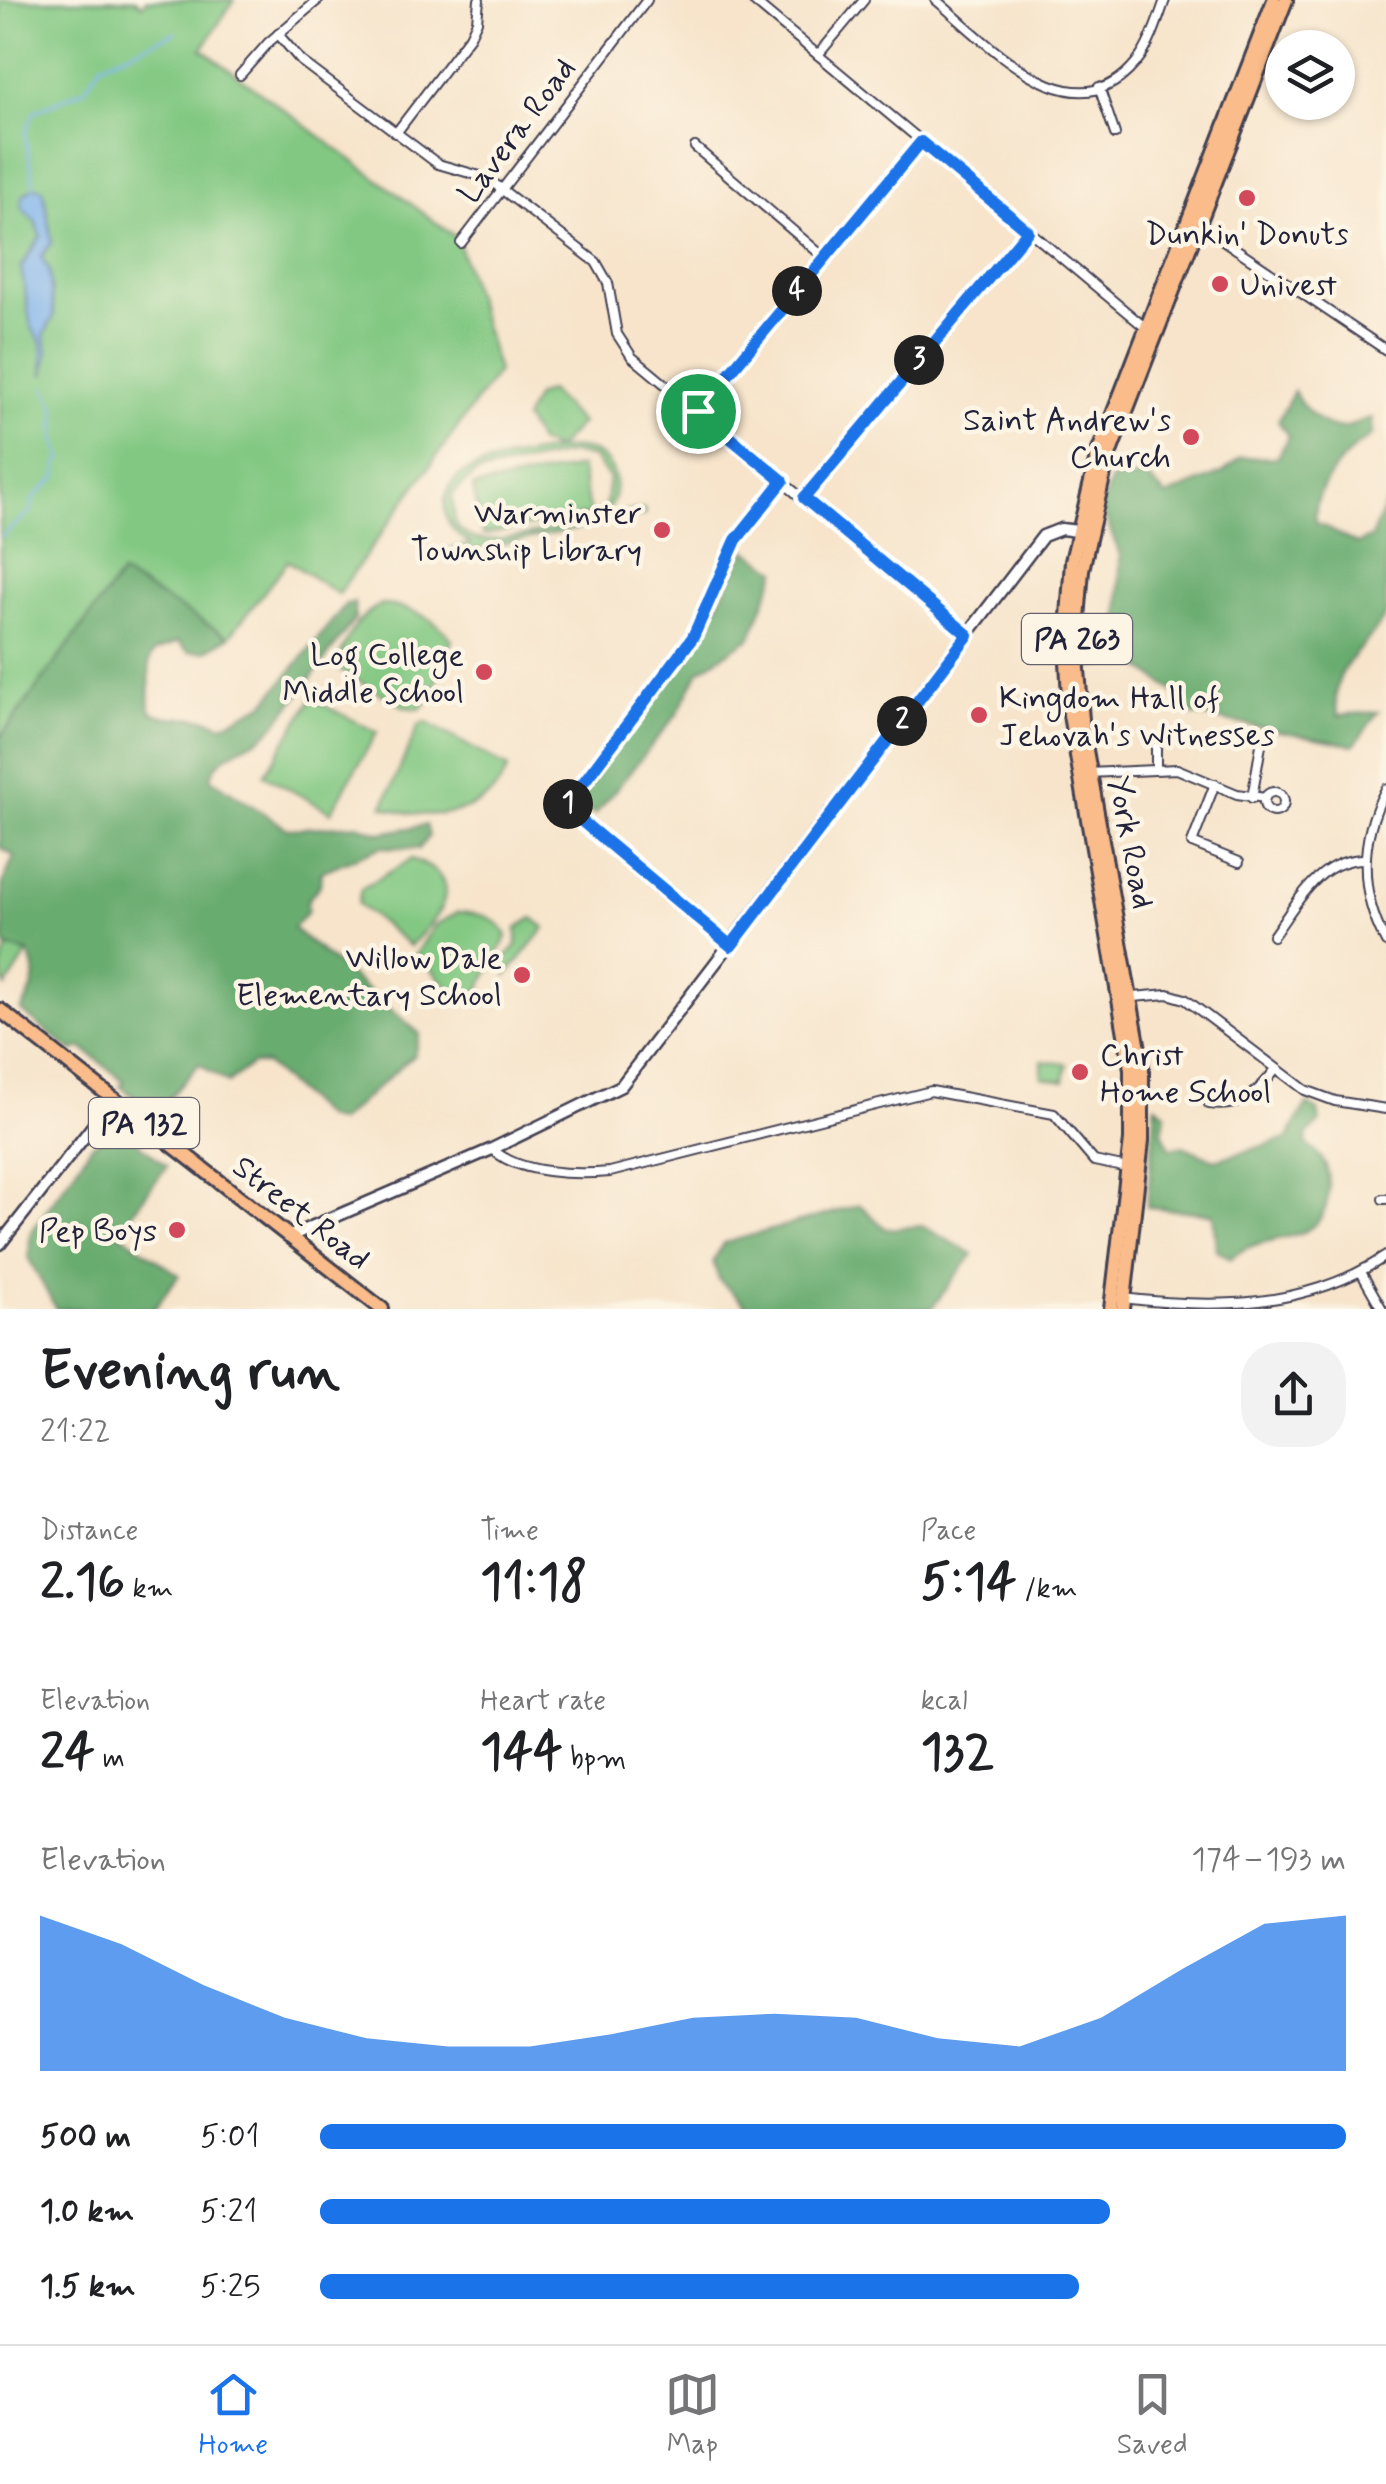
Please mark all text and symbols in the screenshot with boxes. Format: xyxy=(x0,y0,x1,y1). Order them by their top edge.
map controls xyxy=(1265,30,1355,120)
button: layers xyxy=(1265,30,1355,120)
street label: Lavera Road xyxy=(449,50,586,213)
marker: Dunkin' Donuts xyxy=(1236,187,1258,209)
place label: Dunkin' Donuts xyxy=(1145,214,1349,256)
place label: Univest xyxy=(1240,265,1337,307)
pin: 4 xyxy=(772,266,822,316)
text: 4 xyxy=(789,272,805,309)
marker: Univest xyxy=(1209,273,1231,295)
pin: 3 xyxy=(894,335,944,385)
text: 3 xyxy=(913,341,925,378)
pin xyxy=(656,369,741,454)
icon: arrive xyxy=(671,384,726,439)
place label: Saint Andrew's Church xyxy=(963,400,1171,479)
marker: Saint Andrew's Church xyxy=(1180,426,1202,448)
place label: Warminster Township Library xyxy=(410,493,642,572)
marker: Warminster Township Library xyxy=(651,519,673,541)
road number: PA 263 xyxy=(1022,614,1132,664)
place label: Log College Middle School xyxy=(282,635,464,714)
marker: Log College Middle School xyxy=(473,661,495,683)
place label: Kingdom Hall of Jehovah's Witnesses xyxy=(999,678,1275,757)
pin: 2 xyxy=(877,696,927,746)
text: 2 xyxy=(895,702,909,739)
marker: Kingdom Hall of Jehovah's Witnesses xyxy=(968,704,990,726)
street label: York Road xyxy=(1097,772,1163,912)
pin: 1 xyxy=(543,779,593,829)
text: 1 xyxy=(562,785,574,822)
place label: Willow Dale Elementary School xyxy=(236,938,502,1017)
marker: Willow Dale Elementary School xyxy=(511,964,533,986)
place label: Christ Home School xyxy=(1100,1035,1271,1114)
marker: Christ Home School xyxy=(1069,1061,1091,1083)
road number: PA 132 xyxy=(89,1098,199,1148)
street label: Street Road xyxy=(223,1147,378,1281)
place label: Pep Boys xyxy=(39,1211,157,1253)
marker: Pep Boys xyxy=(166,1219,188,1241)
text: Evening run xyxy=(40,1337,340,1409)
button: share xyxy=(1241,1342,1346,1447)
text: 21:22 xyxy=(40,1411,111,1453)
text: Distance xyxy=(40,1513,138,1550)
text: Time xyxy=(480,1513,539,1550)
text: Pace xyxy=(921,1513,976,1550)
text: 2.16 xyxy=(40,1550,125,1616)
text: 11:18 xyxy=(480,1550,587,1616)
text: 5:14 xyxy=(921,1550,1017,1616)
text: km xyxy=(125,1571,173,1608)
text: /km xyxy=(1017,1571,1077,1608)
text: Elevation xyxy=(40,1683,150,1720)
text: Heart rate xyxy=(480,1683,606,1720)
text: kcal xyxy=(921,1683,968,1720)
text: 24 xyxy=(40,1720,95,1786)
text: 144 xyxy=(480,1720,562,1786)
text: 132 xyxy=(921,1720,994,1786)
text: m xyxy=(95,1741,125,1778)
text: bpm xyxy=(562,1741,626,1778)
text: Elevation xyxy=(40,1839,166,1881)
text: 174–193 m xyxy=(1192,1839,1346,1881)
text: 500 m xyxy=(40,2116,131,2158)
text: 5:01 xyxy=(200,2116,259,2158)
text: 1.0 km xyxy=(40,2191,134,2233)
text: 5:21 xyxy=(200,2191,257,2233)
text: 1.5 km xyxy=(40,2266,136,2308)
text: 5:25 xyxy=(200,2266,260,2308)
tab: Home xyxy=(198,2367,268,2464)
tab: Map xyxy=(665,2367,720,2464)
tab: Saved xyxy=(1117,2367,1188,2464)

